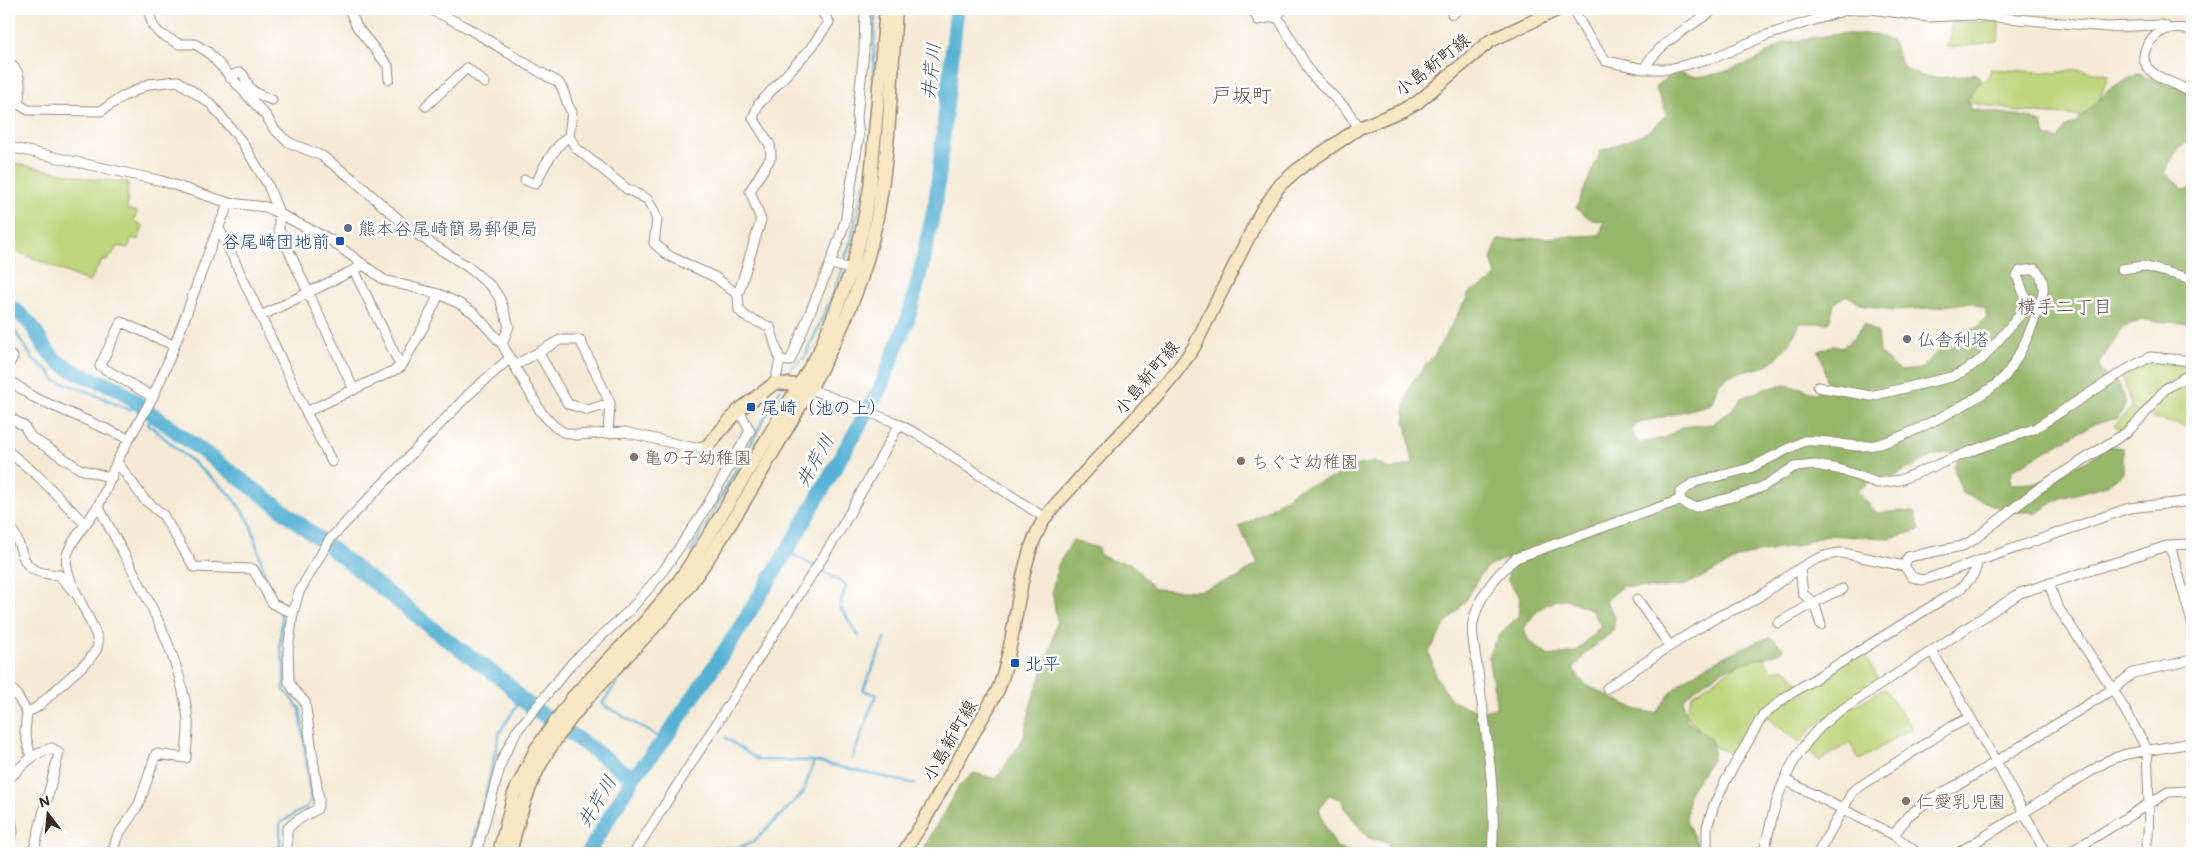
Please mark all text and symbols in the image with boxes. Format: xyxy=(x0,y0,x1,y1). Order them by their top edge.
street label: 小島新町線 xyxy=(1389,27,1475,101)
water label: 井芹川 xyxy=(915,41,945,101)
district label: 戸坂町 xyxy=(1212,81,1272,107)
place label: 熊本谷尾崎簡易郵便局 xyxy=(358,216,538,240)
marker: 熊本谷尾崎簡易郵便局 xyxy=(342,222,354,234)
place label: 谷尾崎団地前 xyxy=(222,229,330,253)
marker: 谷尾崎団地前 xyxy=(334,235,346,247)
district label: 横手二丁目 xyxy=(2017,293,2113,318)
place label: 仏舎利塔 xyxy=(1917,327,1989,351)
marker: 仏舎利塔 xyxy=(1901,333,1913,345)
street label: 小島新町線 xyxy=(1108,335,1184,419)
place label: 尾崎（池の上） xyxy=(761,395,887,419)
marker: 尾崎（池の上） xyxy=(745,401,757,413)
water label: 井芹川 xyxy=(789,429,839,491)
place label: 亀の子幼稚園 xyxy=(644,445,752,469)
place label: ちぐさ幼稚園 xyxy=(1251,449,1359,473)
marker: 亀の子幼稚園 xyxy=(628,451,640,463)
marker: ちぐさ幼稚園 xyxy=(1235,455,1247,467)
place label: 北平 xyxy=(1025,651,1061,675)
marker: 北平 xyxy=(1009,657,1021,669)
street label: 小島新町線 xyxy=(916,695,982,785)
water label: 井芹川 xyxy=(571,770,621,832)
place label: 仁愛乳児園 xyxy=(1916,789,2006,813)
north arrow xyxy=(22,790,72,840)
text: N xyxy=(37,790,52,812)
marker: 仁愛乳児園 xyxy=(1900,795,1912,807)

